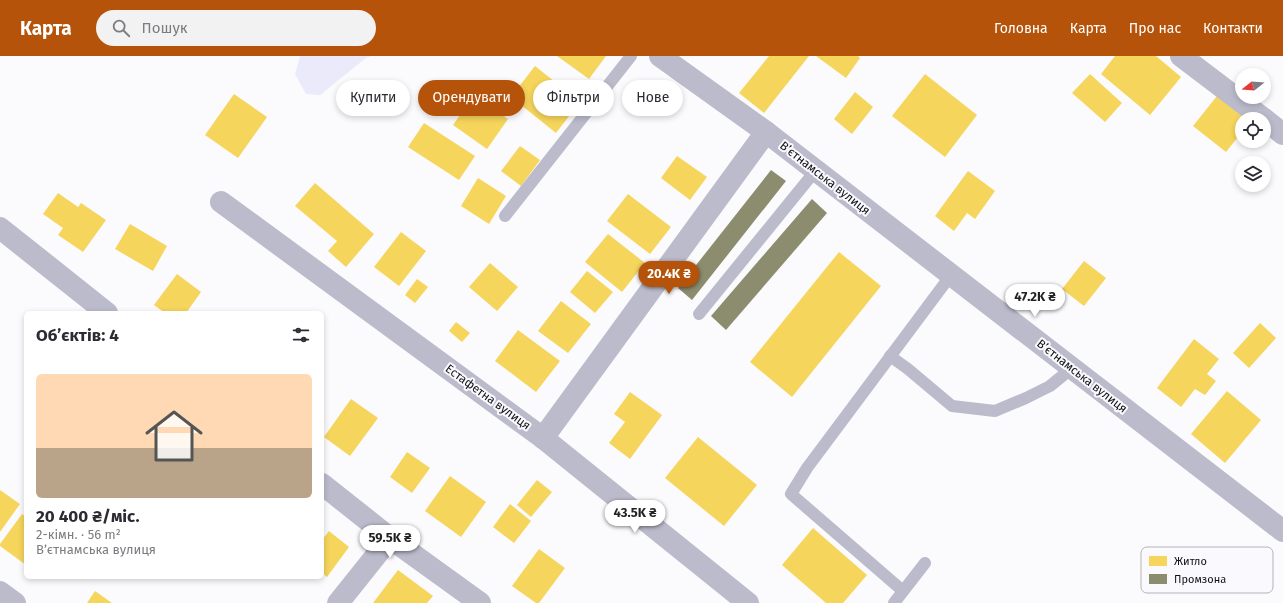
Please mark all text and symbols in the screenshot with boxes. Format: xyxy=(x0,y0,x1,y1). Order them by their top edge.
search box xyxy=(96,10,376,46)
text: Карта xyxy=(20,17,72,40)
icon: search xyxy=(110,17,132,39)
text: Пошук xyxy=(142,19,188,37)
text: Головна xyxy=(994,20,1048,37)
text: Карта xyxy=(1070,20,1107,37)
text: Про нас xyxy=(1129,20,1181,37)
text: Контакти xyxy=(1203,20,1263,37)
north arrow xyxy=(1235,68,1271,104)
map controls xyxy=(1235,68,1271,192)
chip: Купити xyxy=(336,80,410,116)
chip: Орендувати xyxy=(418,80,525,116)
chip: Фільтри xyxy=(533,80,614,116)
chip: Нове xyxy=(622,80,683,116)
button: locate xyxy=(1235,112,1271,148)
street label: Вʼєтнамська вулиця xyxy=(777,138,873,218)
button: layers xyxy=(1235,156,1271,192)
pin: 20.4K ₴ xyxy=(632,261,706,295)
text: 20.4K ₴ xyxy=(647,266,691,281)
pin: 47.2K ₴ xyxy=(998,284,1072,318)
text: 47.2K ₴ xyxy=(1014,289,1056,304)
icon: filters xyxy=(290,324,312,346)
text: Об’єктів: 4 xyxy=(36,325,119,346)
street label: Вʼєтнамська вулиця xyxy=(1034,336,1130,416)
street label: Естафетна вулиця xyxy=(443,361,533,433)
icon: home xyxy=(138,400,210,472)
pin: 43.5K ₴ xyxy=(598,500,672,534)
text: 43.5K ₴ xyxy=(614,505,656,520)
text: 20 400 ₴/міс. xyxy=(36,506,140,527)
pin: 59.5K ₴ xyxy=(353,525,427,559)
text: 2-кімн. · 56 m² xyxy=(36,527,121,542)
text: 59.5K ₴ xyxy=(368,530,412,545)
text: Вʼєтнамська вулиця xyxy=(36,542,156,557)
legend xyxy=(1141,547,1273,593)
text: Житло xyxy=(1174,555,1207,568)
text: Промзона xyxy=(1174,573,1226,586)

